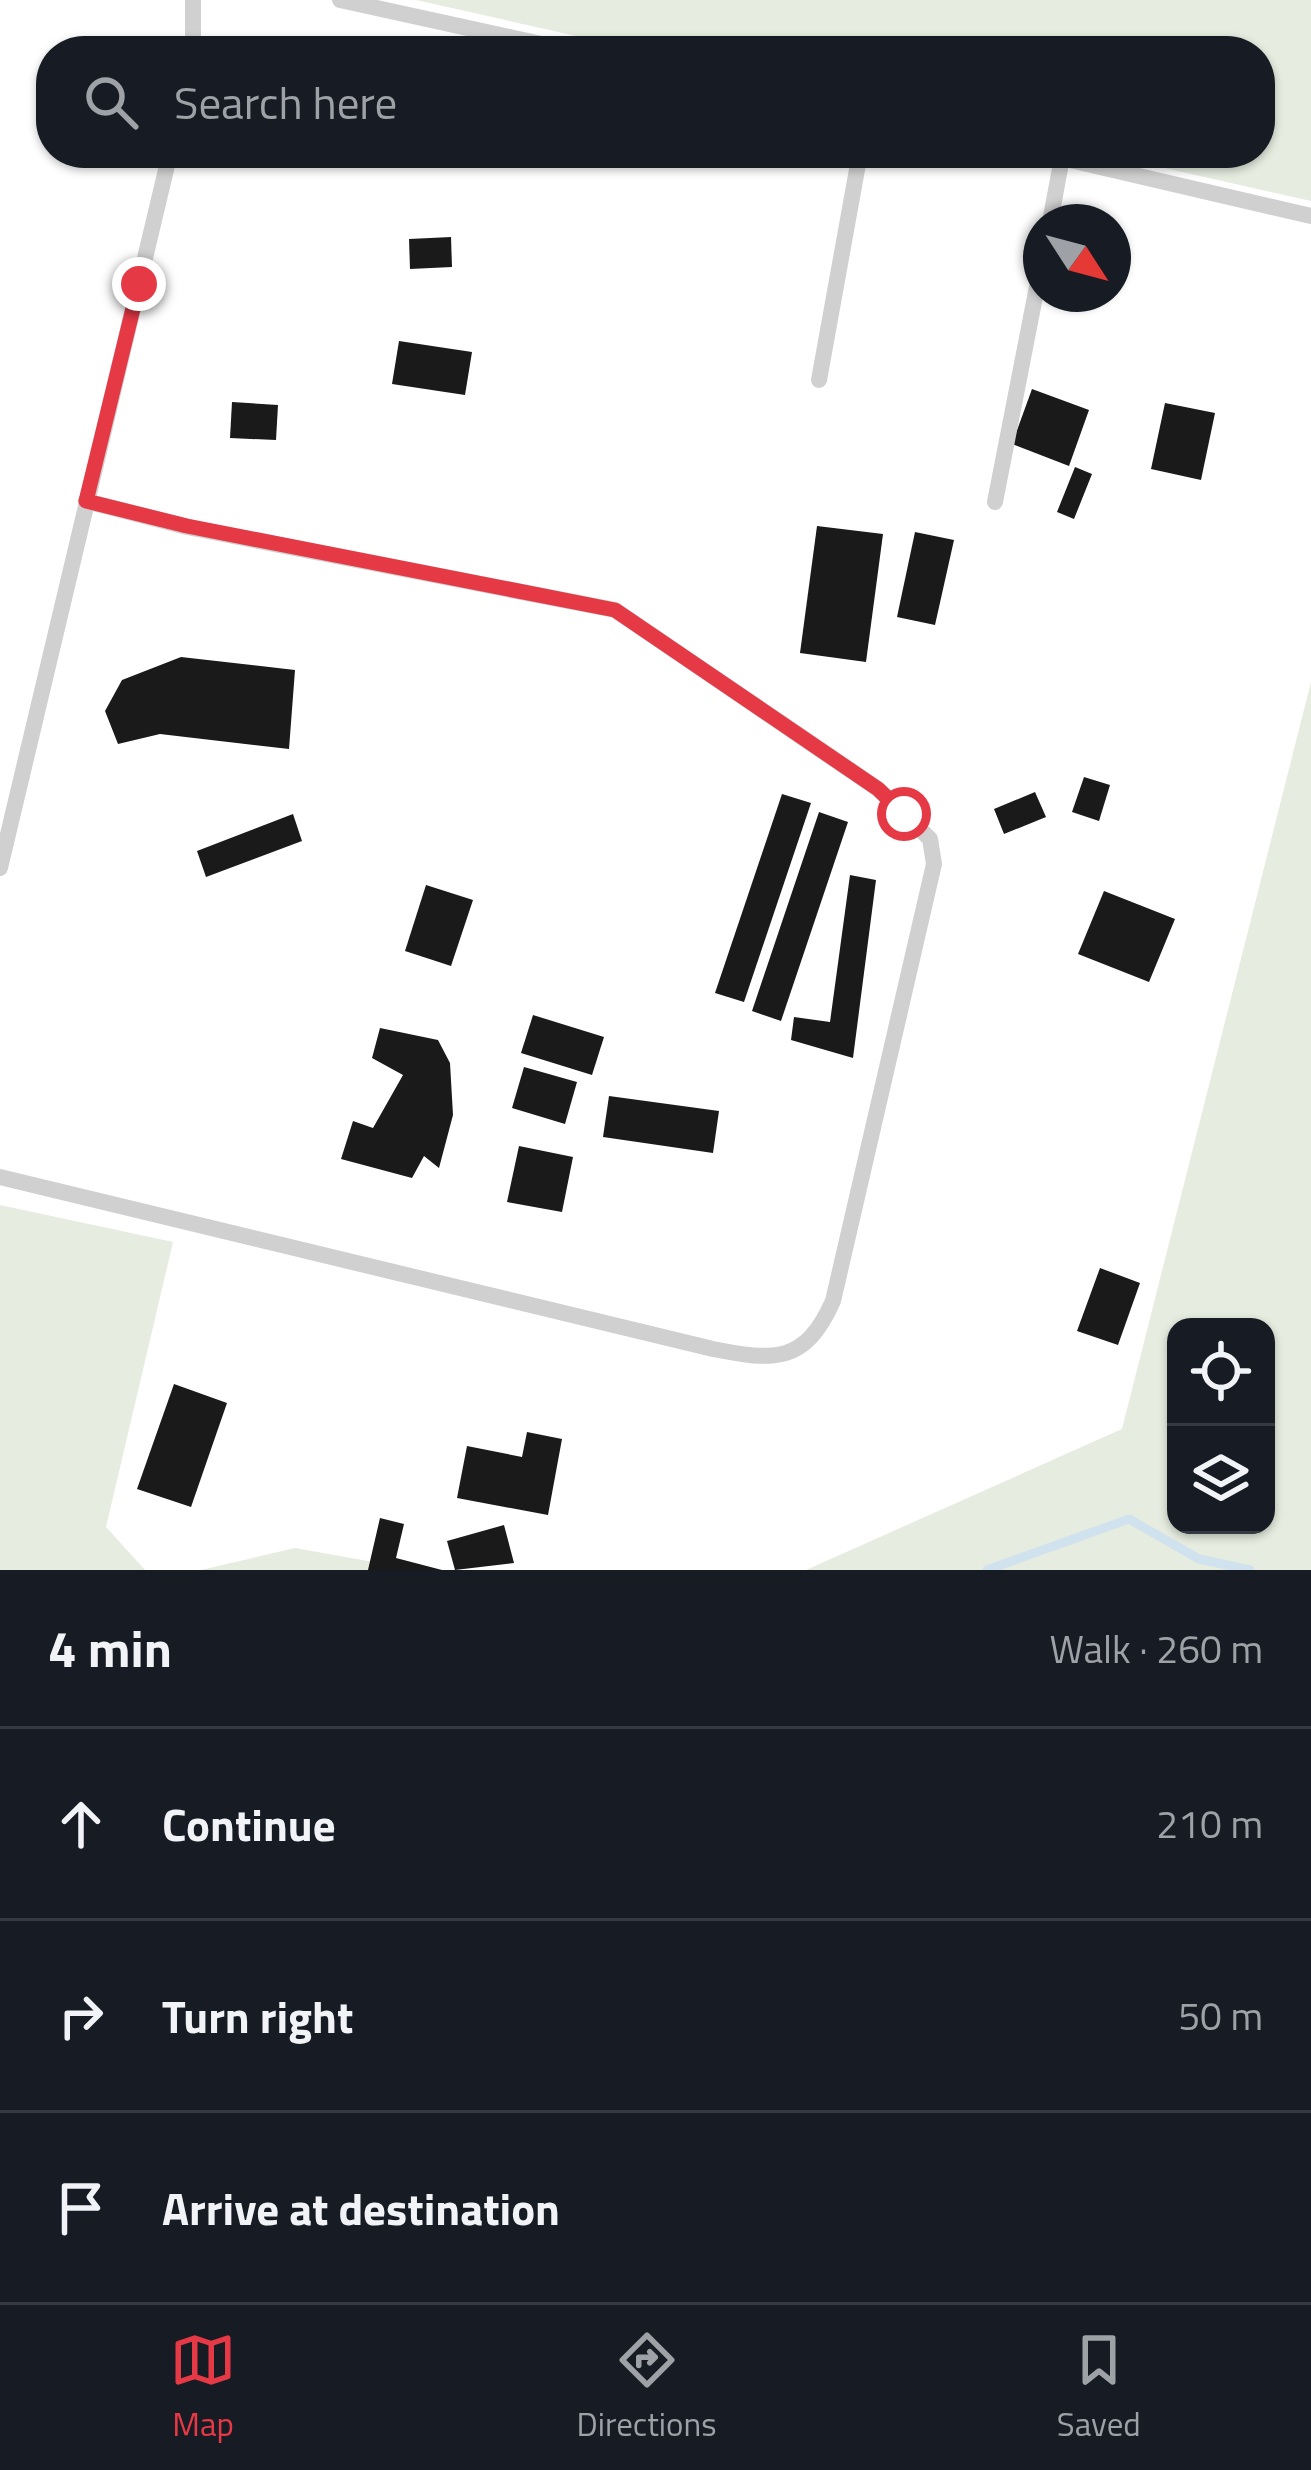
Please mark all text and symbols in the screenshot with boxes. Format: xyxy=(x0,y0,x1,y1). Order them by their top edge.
search box xyxy=(36,36,1275,168)
text: Search here xyxy=(174,68,397,136)
icon: search xyxy=(78,69,144,135)
north arrow xyxy=(1023,204,1131,312)
route end xyxy=(112,257,166,311)
route start xyxy=(877,787,931,841)
map controls xyxy=(1167,1318,1275,1534)
button: locate xyxy=(1167,1318,1275,1426)
button: layers xyxy=(1167,1426,1275,1534)
text: 4 min xyxy=(48,1609,172,1687)
text: Walk · 260 m xyxy=(1049,1619,1263,1678)
text: Continue xyxy=(162,1790,336,1858)
icon: ahead xyxy=(48,1791,114,1857)
text: 210 m xyxy=(1156,1794,1263,1853)
text: Turn right xyxy=(162,1982,353,2050)
icon: right xyxy=(48,1983,114,2049)
text: 50 m xyxy=(1178,1986,1263,2045)
text: Arrive at destination xyxy=(162,2174,560,2242)
icon: arrive xyxy=(48,2175,114,2241)
tab: Map xyxy=(170,2327,236,2449)
tab: Directions xyxy=(577,2327,716,2449)
tab: Saved xyxy=(1057,2327,1141,2449)

